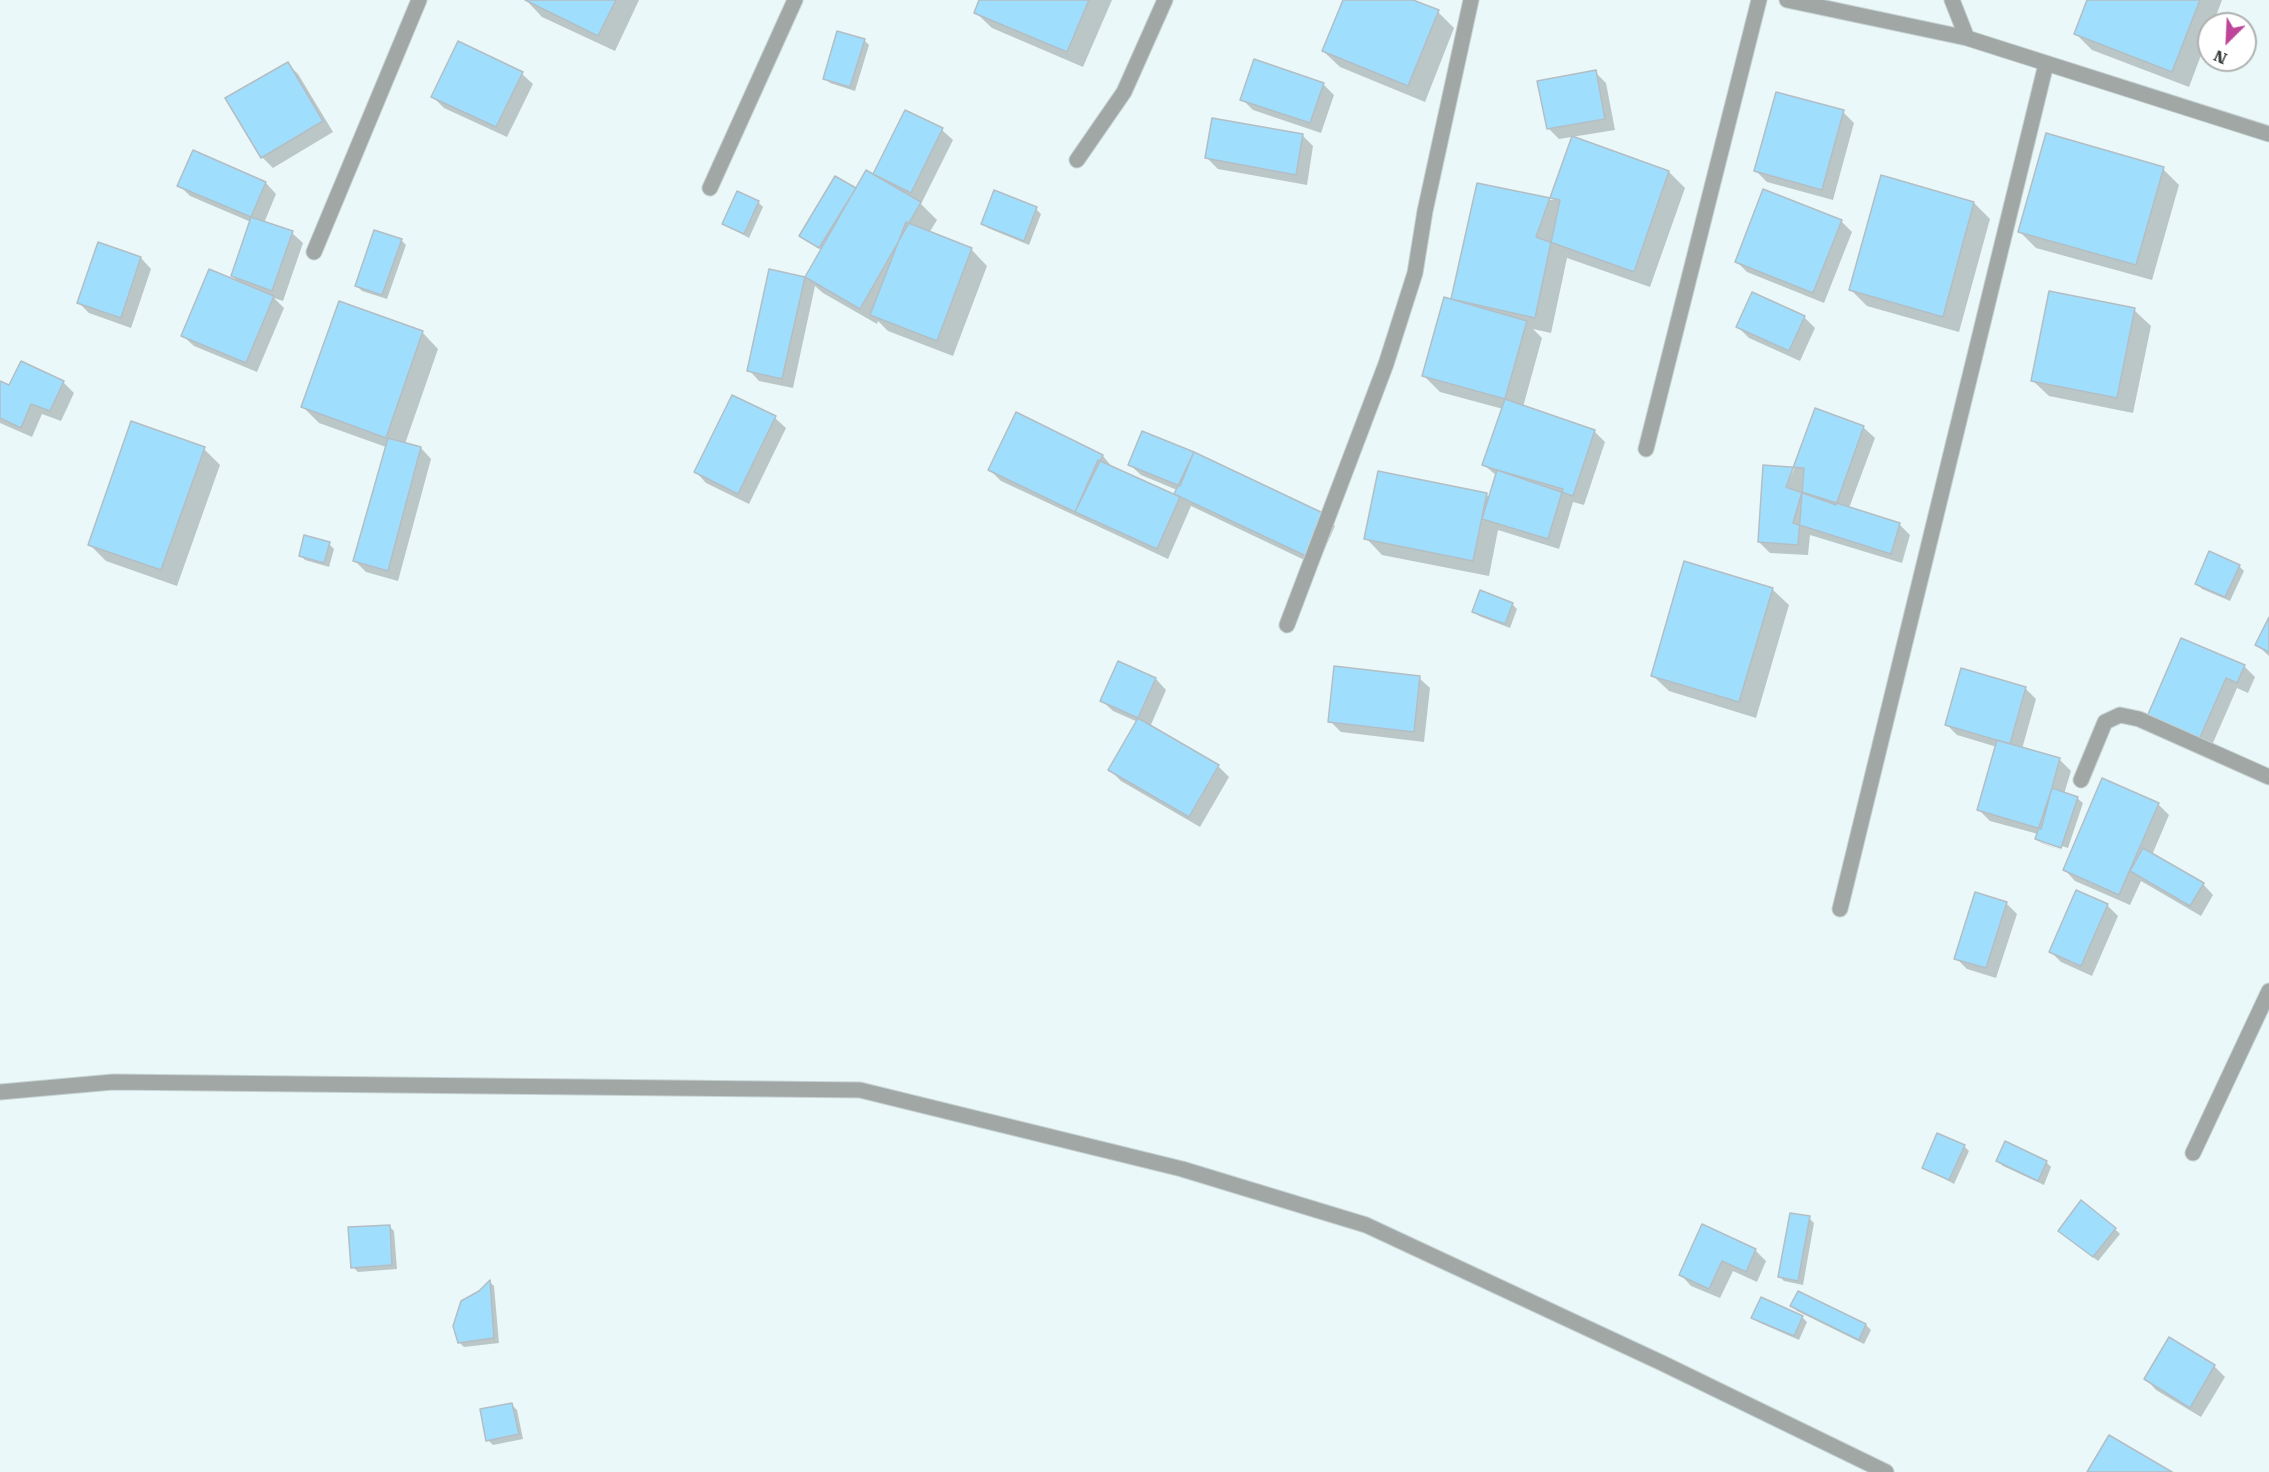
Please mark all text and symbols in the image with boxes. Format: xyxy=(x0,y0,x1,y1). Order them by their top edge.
north arrow xyxy=(2197,12,2257,72)
text: N xyxy=(2211,46,2230,68)

